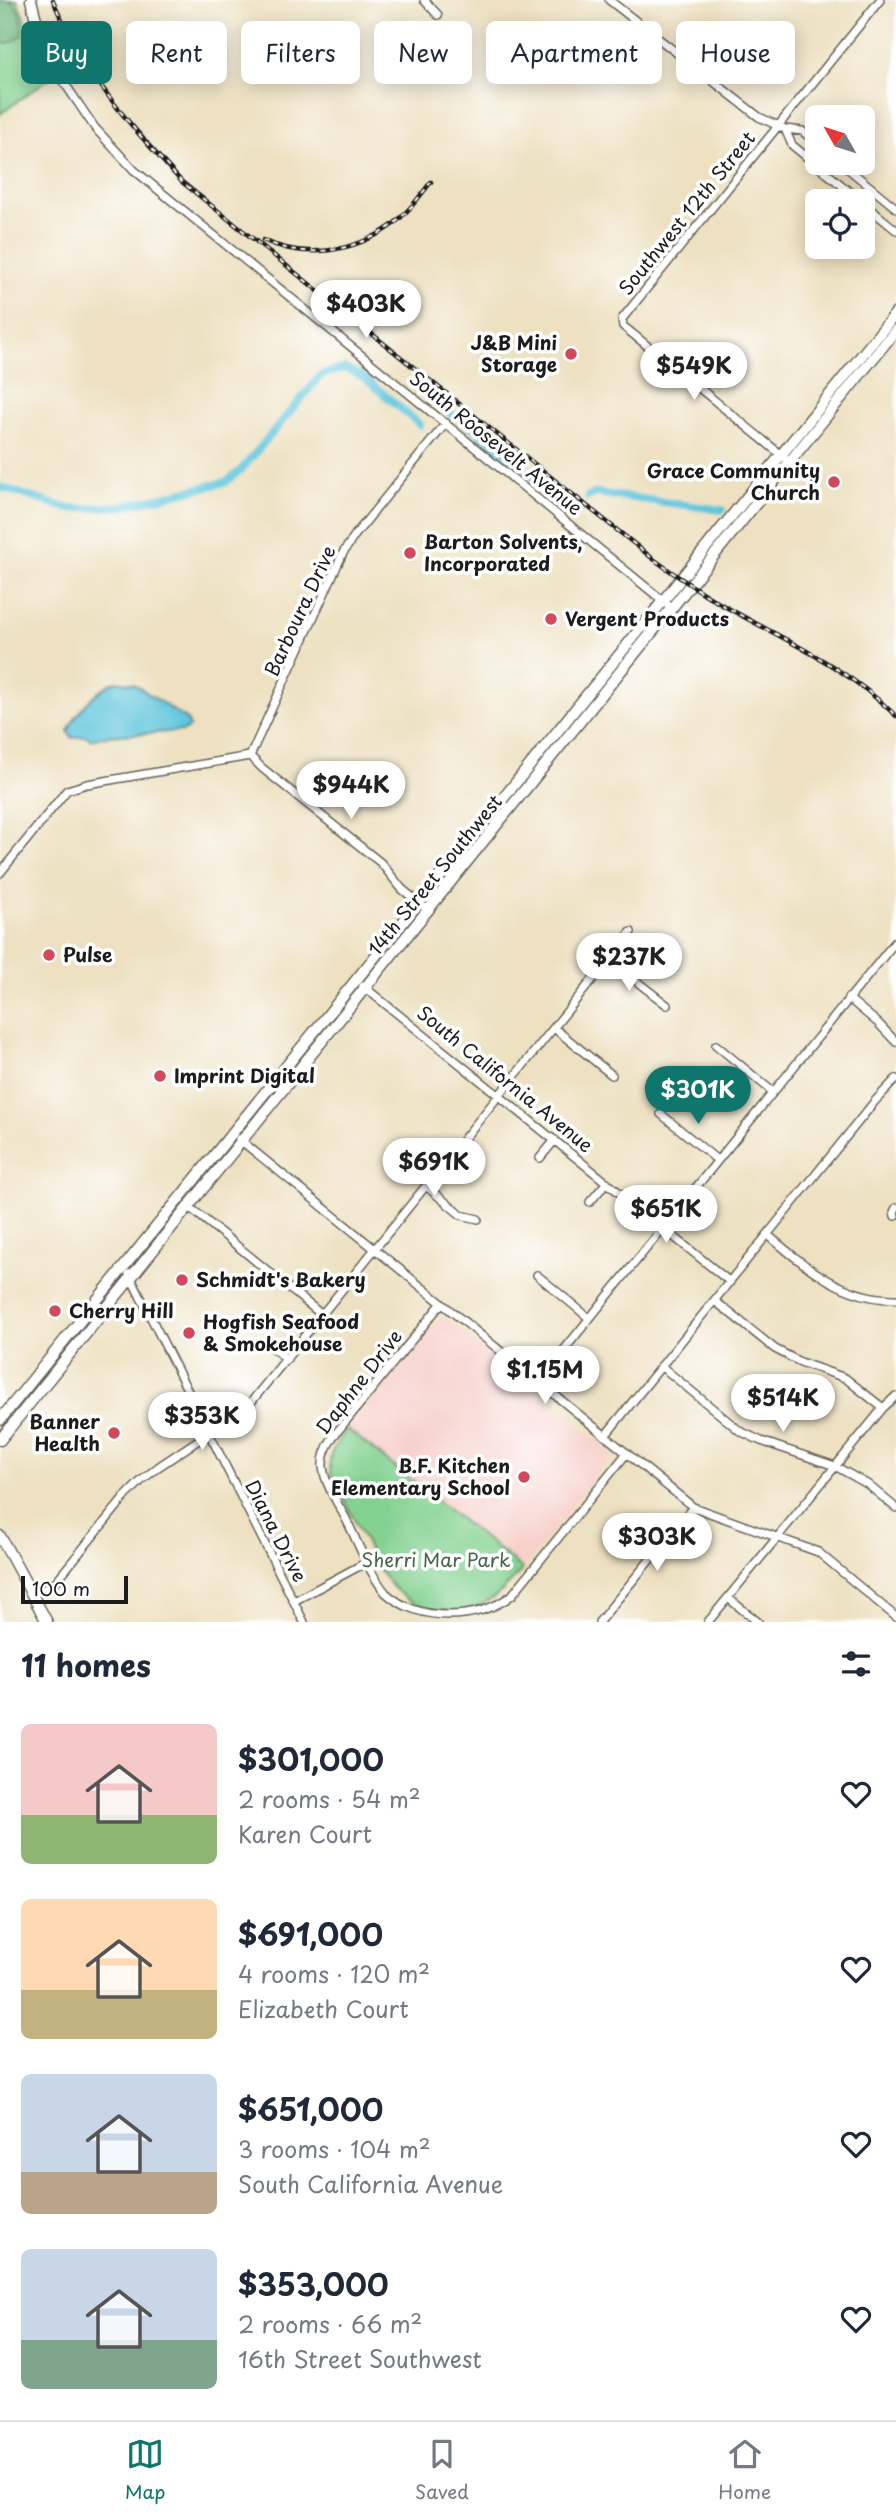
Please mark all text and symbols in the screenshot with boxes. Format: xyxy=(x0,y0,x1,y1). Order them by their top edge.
chip: Buy xyxy=(21,21,112,84)
chip: Rent xyxy=(126,21,227,84)
chip: Filters xyxy=(241,21,360,84)
chip: New xyxy=(374,21,472,84)
chip: Apartment xyxy=(486,21,662,84)
chip: House xyxy=(676,21,795,84)
north arrow xyxy=(805,105,875,175)
map controls xyxy=(805,105,875,259)
street label: Southwest 12th Street xyxy=(611,124,761,300)
button: locate xyxy=(805,189,875,259)
pin: $403K xyxy=(317,280,415,340)
text: $403K xyxy=(326,285,406,320)
place label: J&B Mini Storage xyxy=(470,328,557,378)
pin: $549K xyxy=(645,342,743,402)
marker: J&B Mini Storage xyxy=(563,346,579,362)
text: $549K xyxy=(656,347,732,382)
street label: South Roosevelt Avenue xyxy=(404,364,589,521)
place label: Grace Community Church xyxy=(647,456,820,506)
marker: Grace Community Church xyxy=(826,474,842,490)
place label: Barton Solvents, Incorporated xyxy=(424,527,583,577)
street label: Barboura Drive xyxy=(257,541,342,680)
marker: Barton Solvents, Incorporated xyxy=(402,545,418,561)
place label: Vergent Products xyxy=(565,604,729,632)
marker: Vergent Products xyxy=(543,611,559,627)
pin: $944K xyxy=(302,762,400,821)
text: $944K xyxy=(312,766,390,801)
street label: 14th Street Southwest xyxy=(360,788,508,961)
pin: $237K xyxy=(580,934,678,993)
text: $237K xyxy=(592,938,666,973)
place label: Pulse xyxy=(63,940,112,968)
marker: Pulse xyxy=(41,947,57,963)
street label: South California Avenue xyxy=(412,998,600,1158)
place label: Imprint Digital xyxy=(174,1061,315,1089)
pin: $301K xyxy=(649,1066,747,1126)
marker: Imprint Digital xyxy=(152,1068,168,1084)
text: $301K xyxy=(661,1071,735,1106)
pin: $691K xyxy=(385,1138,483,1198)
text: $691K xyxy=(399,1143,469,1178)
pin: $651K xyxy=(617,1186,715,1245)
text: $651K xyxy=(630,1190,702,1225)
place label: Schmidt's Bakery xyxy=(196,1265,366,1293)
marker: Schmidt's Bakery xyxy=(174,1272,190,1288)
place label: Cherry Hill xyxy=(69,1296,173,1324)
marker: Cherry Hill xyxy=(47,1303,63,1319)
place label: Hogfish Seafood & Smokehouse xyxy=(203,1307,359,1357)
street label: Daphne Drive xyxy=(308,1323,408,1440)
marker: Hogfish Seafood & Smokehouse xyxy=(181,1325,197,1341)
pin: $1.15M xyxy=(488,1346,602,1406)
text: $1.15M xyxy=(507,1351,583,1386)
pin: $514K xyxy=(734,1374,832,1434)
text: $514K xyxy=(747,1379,819,1414)
pin: $353K xyxy=(153,1392,251,1452)
text: $353K xyxy=(164,1397,240,1432)
place label: Banner Health xyxy=(29,1407,100,1457)
marker: Banner Health xyxy=(106,1425,122,1441)
place label: B.F. Kitchen Elementary School xyxy=(331,1451,510,1501)
marker: B.F. Kitchen Elementary School xyxy=(516,1469,532,1485)
street label: Diana Drive xyxy=(239,1475,315,1586)
pin: $303K xyxy=(608,1514,706,1573)
text: $303K xyxy=(618,1518,696,1553)
park label: Sherri Mar Park xyxy=(361,1545,511,1573)
scale bar xyxy=(21,1573,128,1605)
text: 100 m xyxy=(32,1574,90,1602)
text: 11 homes xyxy=(21,1642,151,1687)
icon: filters xyxy=(837,1645,875,1683)
text: $301,000 xyxy=(238,1736,384,1781)
icon: home xyxy=(77,1752,161,1836)
icon: heart xyxy=(837,1775,875,1813)
text: 2 rooms · 54 m² xyxy=(238,1781,421,1816)
text: Karen Court xyxy=(238,1816,372,1851)
text: $691,000 xyxy=(238,1911,383,1956)
icon: home xyxy=(77,1927,161,2011)
icon: heart xyxy=(837,1950,875,1988)
text: 4 rooms · 120 m² xyxy=(238,1956,430,1991)
text: Elizabeth Court xyxy=(238,1991,409,2026)
text: $651,000 xyxy=(238,2086,383,2131)
icon: home xyxy=(77,2102,161,2186)
icon: heart xyxy=(837,2125,875,2163)
text: 3 rooms · 104 m² xyxy=(238,2131,431,2166)
text: South California Avenue xyxy=(238,2166,503,2201)
text: $353,000 xyxy=(238,2261,389,2306)
icon: home xyxy=(77,2277,161,2361)
icon: heart xyxy=(837,2300,875,2338)
text: 2 rooms · 66 m² xyxy=(238,2306,422,2341)
text: 16th Street Southwest xyxy=(238,2341,482,2376)
tab: Map xyxy=(125,2435,165,2505)
tab: Saved xyxy=(415,2435,469,2505)
tab: Home xyxy=(718,2435,771,2505)

